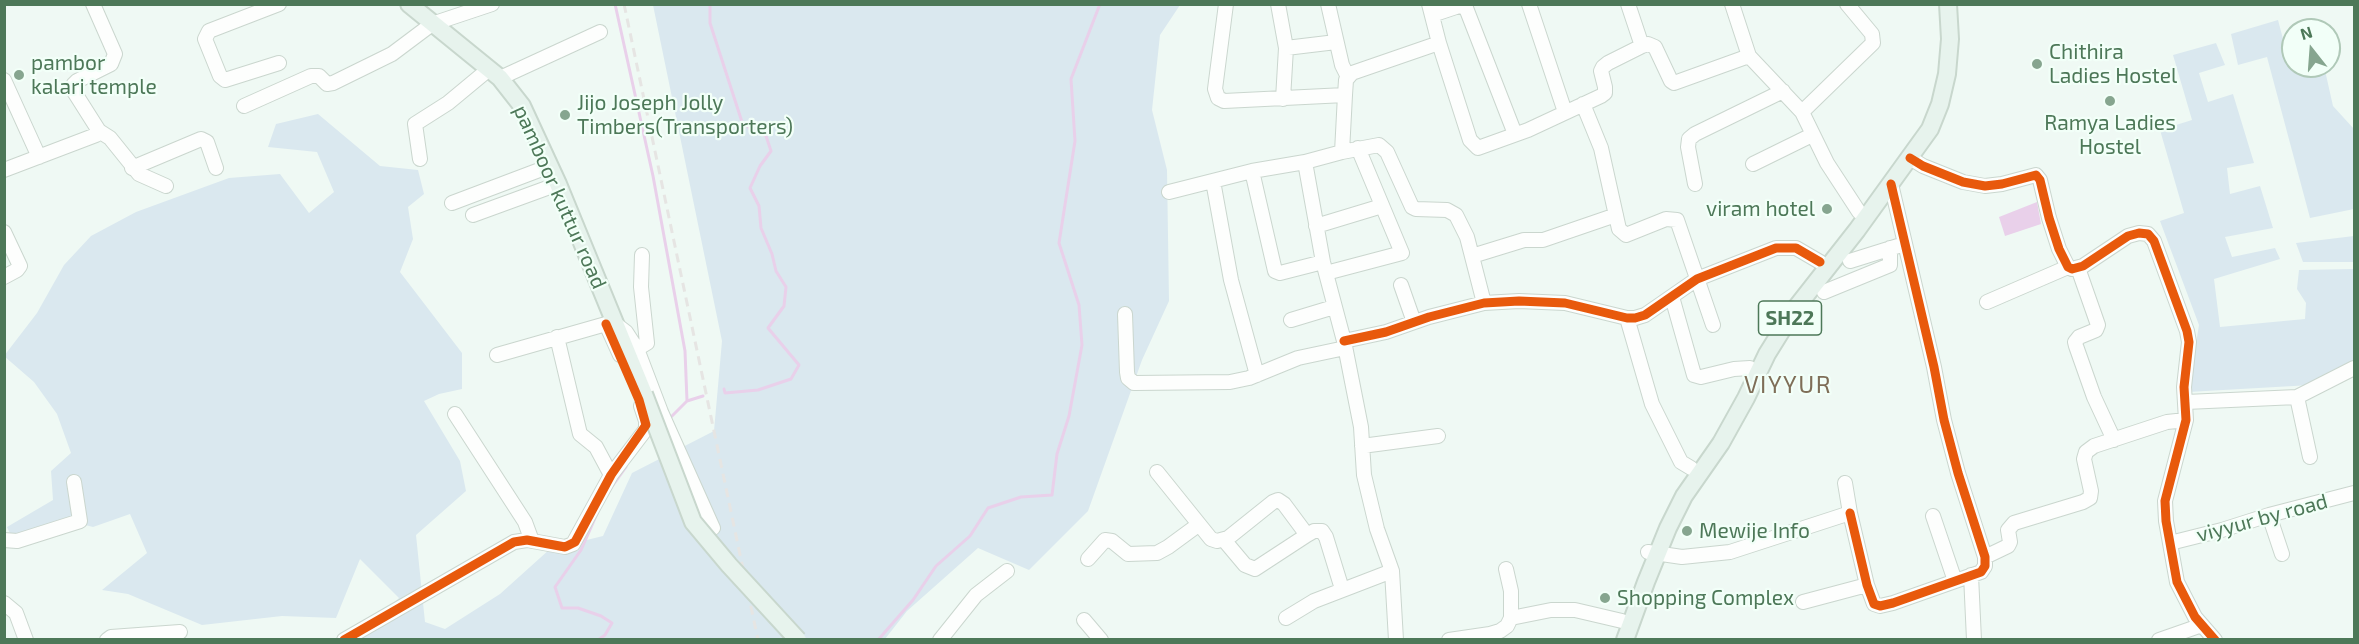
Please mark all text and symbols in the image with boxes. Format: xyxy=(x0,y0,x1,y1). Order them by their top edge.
north arrow xyxy=(2281,18,2341,78)
text: N xyxy=(2298,21,2314,43)
place label: Chithira Ladies Hostel xyxy=(2049,39,2177,89)
place label: pambor kalari temple xyxy=(31,50,157,100)
marker: Chithira Ladies Hostel xyxy=(2030,57,2044,71)
marker: pambor kalari temple xyxy=(12,68,26,82)
place label: Jijo Joseph Jolly Timbers(Transporters) xyxy=(577,90,793,140)
marker: Ramya Ladies Hostel xyxy=(2103,94,2117,108)
street label: pamboor kuttur road xyxy=(508,101,612,293)
marker: Jijo Joseph Jolly Timbers(Transporters) xyxy=(558,108,572,122)
place label: Ramya Ladies Hostel xyxy=(2044,110,2176,160)
place label: viram hotel xyxy=(1706,196,1815,222)
marker: viram hotel xyxy=(1820,202,1834,216)
road number: SH22 xyxy=(1758,301,1822,335)
district label: VIYYUR xyxy=(1744,371,1832,399)
street label: viyyur by road xyxy=(2194,488,2330,548)
place label: Mewije Info xyxy=(1699,518,1810,544)
marker: Mewije Info xyxy=(1680,524,1694,538)
place label: Shopping Complex xyxy=(1617,585,1794,611)
marker: Shopping Complex xyxy=(1598,591,1612,605)

